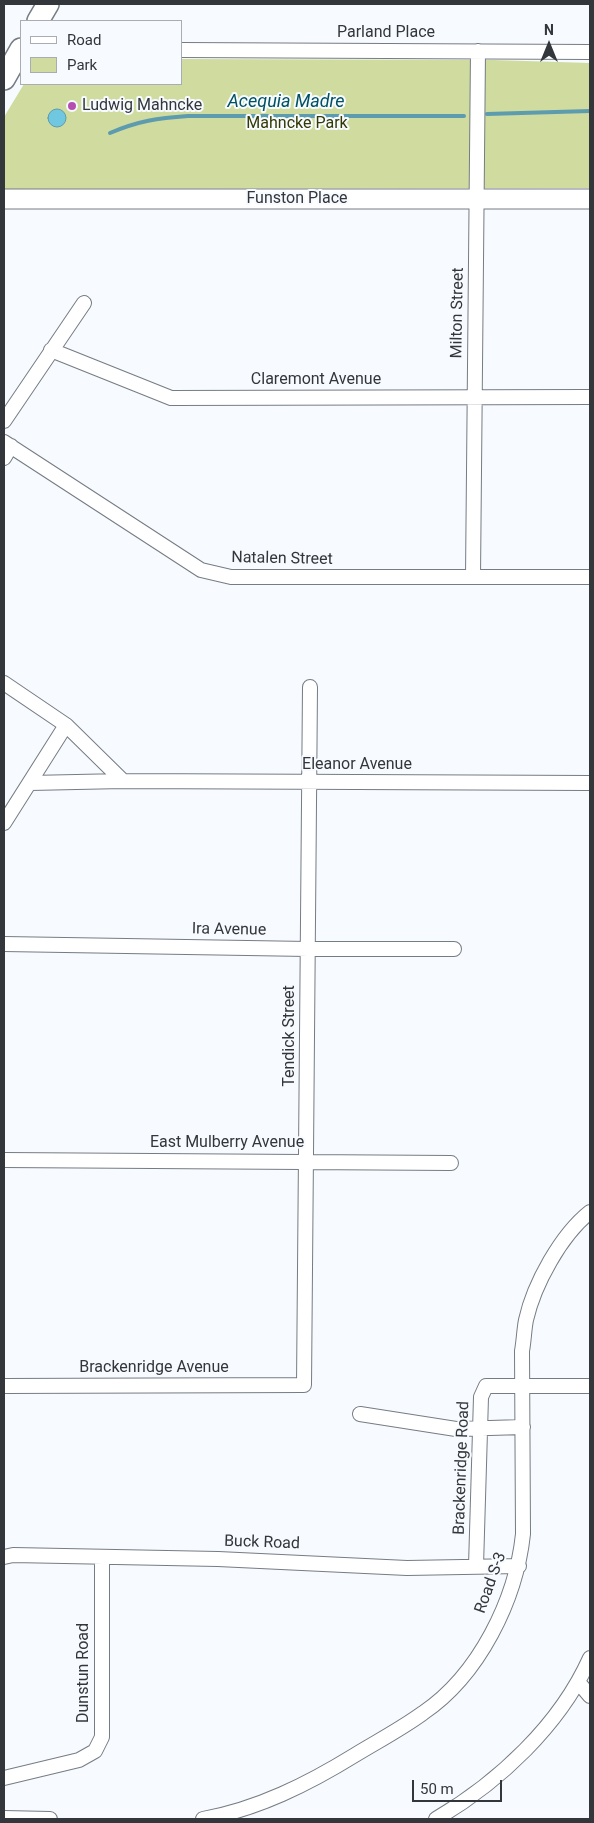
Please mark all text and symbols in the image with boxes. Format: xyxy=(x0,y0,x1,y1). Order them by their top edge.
legend xyxy=(20,20,182,85)
north arrow xyxy=(524,20,574,70)
text: N xyxy=(544,22,554,38)
street label: Parland Place xyxy=(337,23,435,43)
text: Road xyxy=(67,31,101,49)
text: Park xyxy=(67,56,97,74)
water label: Acequia Madre xyxy=(227,91,345,113)
place label: Ludwig Mahncke xyxy=(82,96,202,116)
marker: Ludwig Mahncke xyxy=(66,100,78,112)
park label: Mahncke Park xyxy=(246,114,348,134)
street label: Funston Place xyxy=(246,189,348,209)
street label: Milton Street xyxy=(448,267,468,359)
street label: Claremont Avenue xyxy=(251,370,381,390)
street label: Natalen Street xyxy=(231,549,333,569)
street label: Eleanor Avenue xyxy=(302,755,412,775)
street label: Ira Avenue xyxy=(192,920,266,940)
street label: Tendick Street xyxy=(280,985,300,1087)
street label: East Mulberry Avenue xyxy=(150,1133,304,1153)
street label: Brackenridge Avenue xyxy=(79,1358,229,1378)
street label: Brackenridge Road xyxy=(450,1401,474,1535)
street label: Buck Road xyxy=(224,1532,300,1554)
street label: Road S-3 xyxy=(471,1550,511,1616)
street label: Dunstun Road xyxy=(74,1623,94,1723)
scale bar xyxy=(414,1770,504,1802)
text: 50 m xyxy=(420,1780,454,1798)

